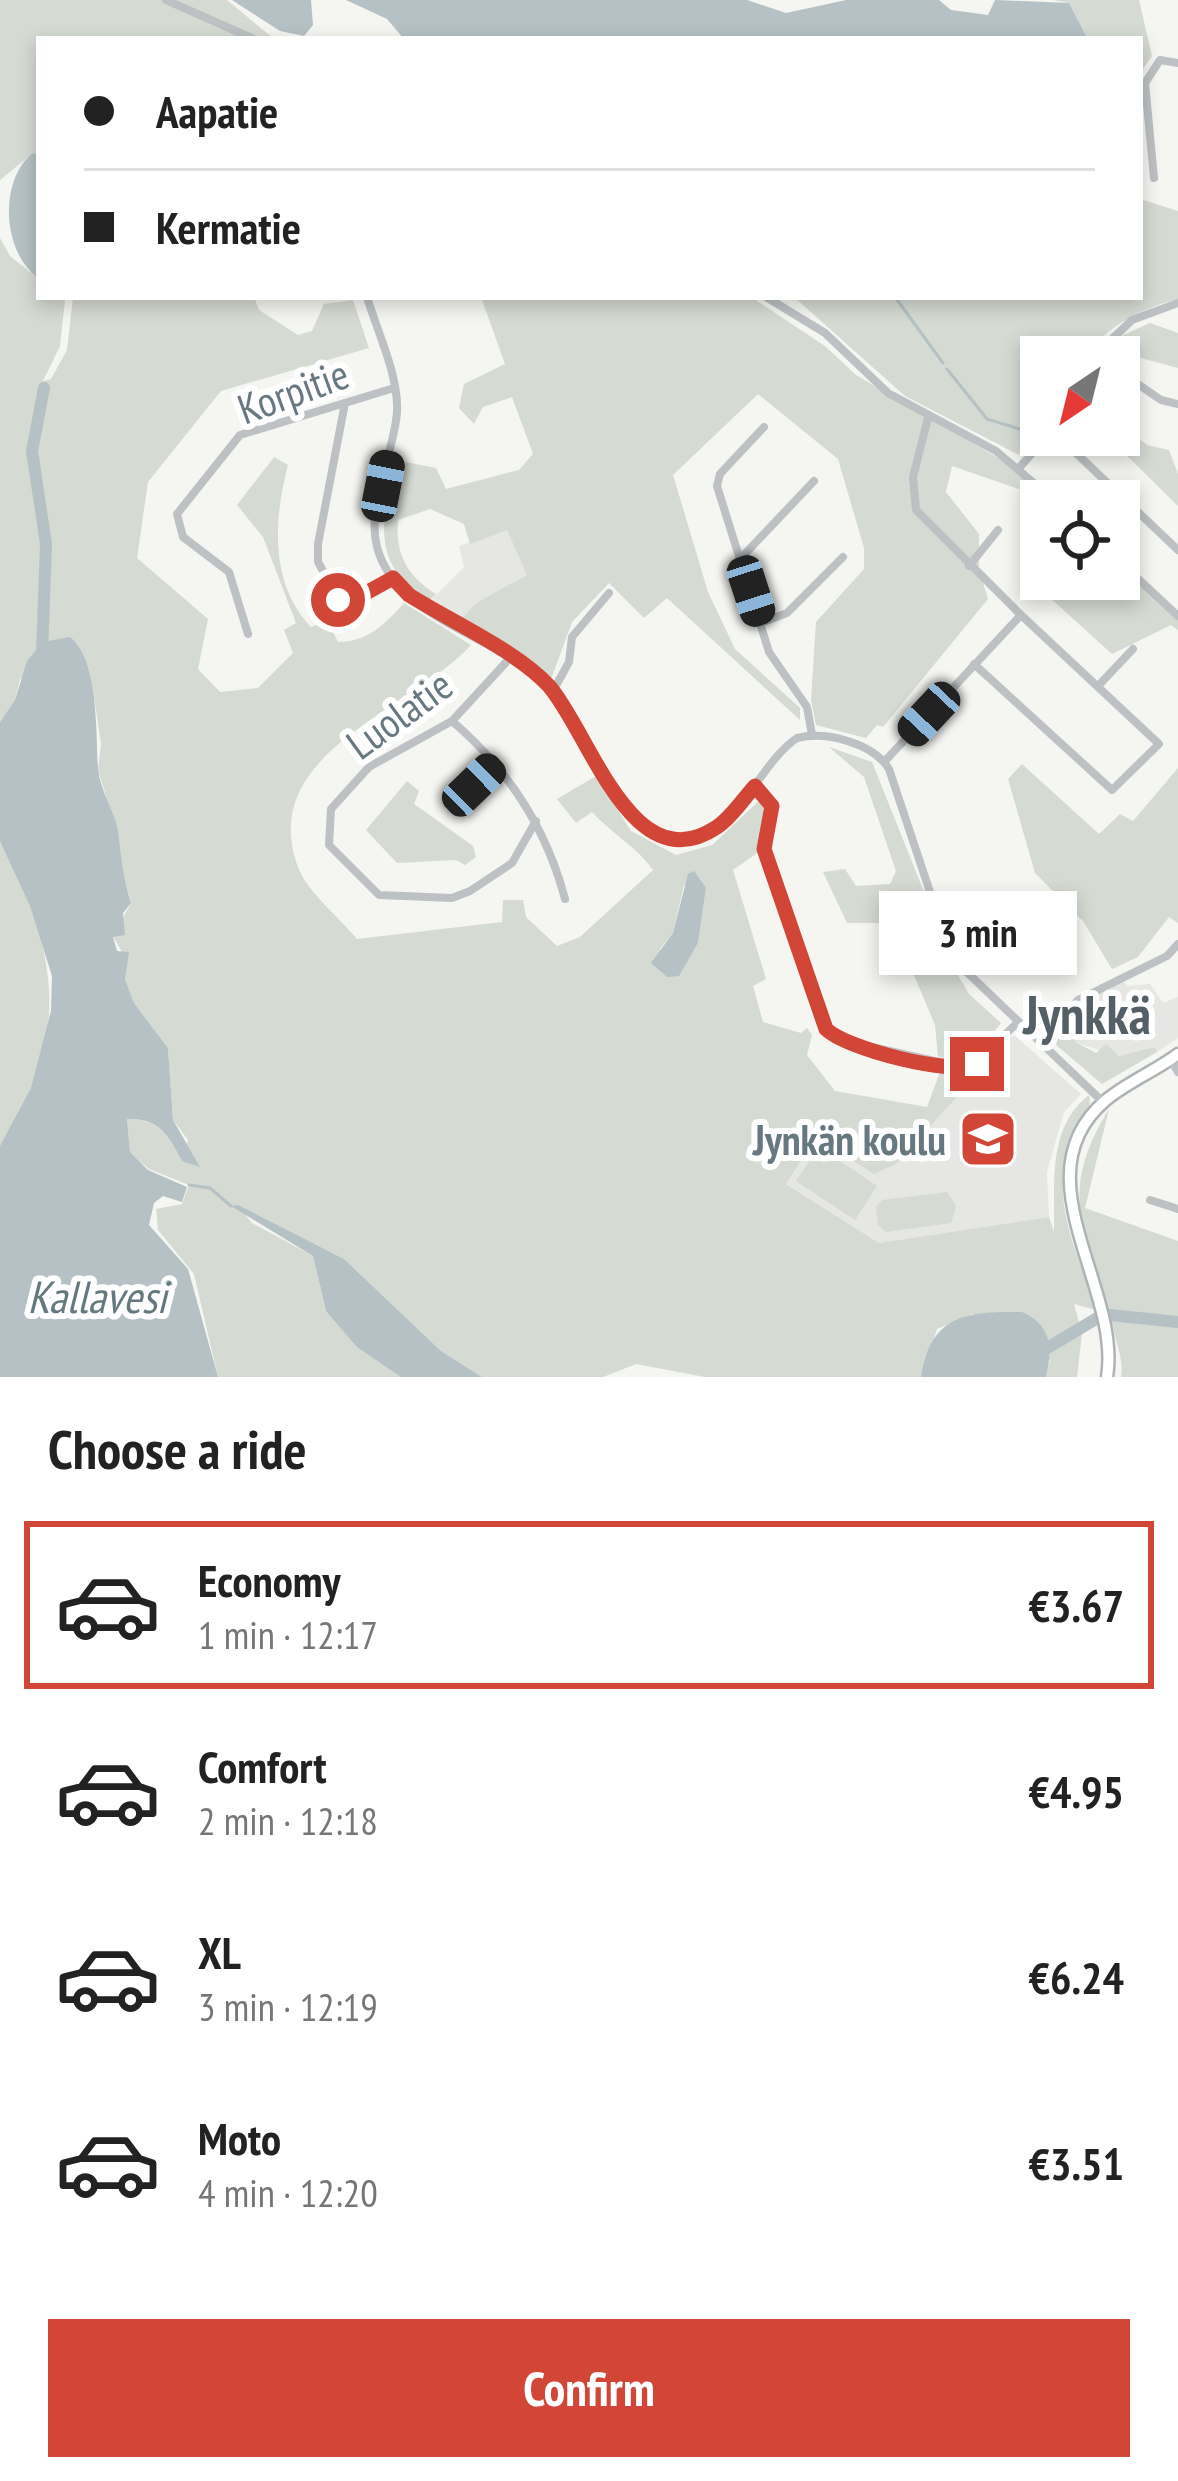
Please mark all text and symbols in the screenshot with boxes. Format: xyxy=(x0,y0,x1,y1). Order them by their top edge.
text: Aapatie xyxy=(156,82,278,140)
text: Kermatie xyxy=(156,198,301,256)
north arrow xyxy=(1020,336,1140,456)
map controls xyxy=(1020,336,1140,600)
street label: Korpitie xyxy=(230,346,356,436)
car xyxy=(358,447,408,525)
button: locate xyxy=(1020,480,1140,600)
car xyxy=(723,551,779,631)
route start xyxy=(311,573,365,627)
street label: Luolatie xyxy=(335,657,463,771)
car xyxy=(891,675,967,753)
car xyxy=(436,747,512,823)
callout: 3 min xyxy=(878,890,1076,974)
text: 3 min xyxy=(939,907,1017,958)
district label: Jynkkä xyxy=(1022,979,1151,1049)
route end xyxy=(950,1037,1004,1091)
school or university icon: Jynkän koulu xyxy=(957,1108,1019,1170)
place label: Jynkän koulu xyxy=(752,1112,946,1167)
water label: Kallavesi xyxy=(27,1267,172,1325)
text: Choose a ride xyxy=(48,1414,307,1484)
icon: car xyxy=(54,1551,162,1659)
text: Economy xyxy=(198,1551,341,1609)
text: €3.67 xyxy=(1028,1576,1124,1634)
text: 1 min · 12:17 xyxy=(198,1609,378,1660)
icon: car xyxy=(54,1737,162,1845)
text: Comfort xyxy=(198,1737,327,1795)
text: €4.95 xyxy=(1028,1762,1124,1820)
text: 2 min · 12:18 xyxy=(198,1795,378,1846)
icon: car xyxy=(54,1923,162,2031)
text: XL xyxy=(198,1923,241,1981)
text: €6.24 xyxy=(1028,1948,1124,2006)
text: 3 min · 12:19 xyxy=(198,1981,378,2032)
icon: car xyxy=(54,2109,162,2217)
text: Moto xyxy=(198,2109,281,2167)
text: €3.51 xyxy=(1028,2134,1124,2192)
text: 4 min · 12:20 xyxy=(198,2167,378,2218)
button: Confirm xyxy=(48,2319,1130,2457)

